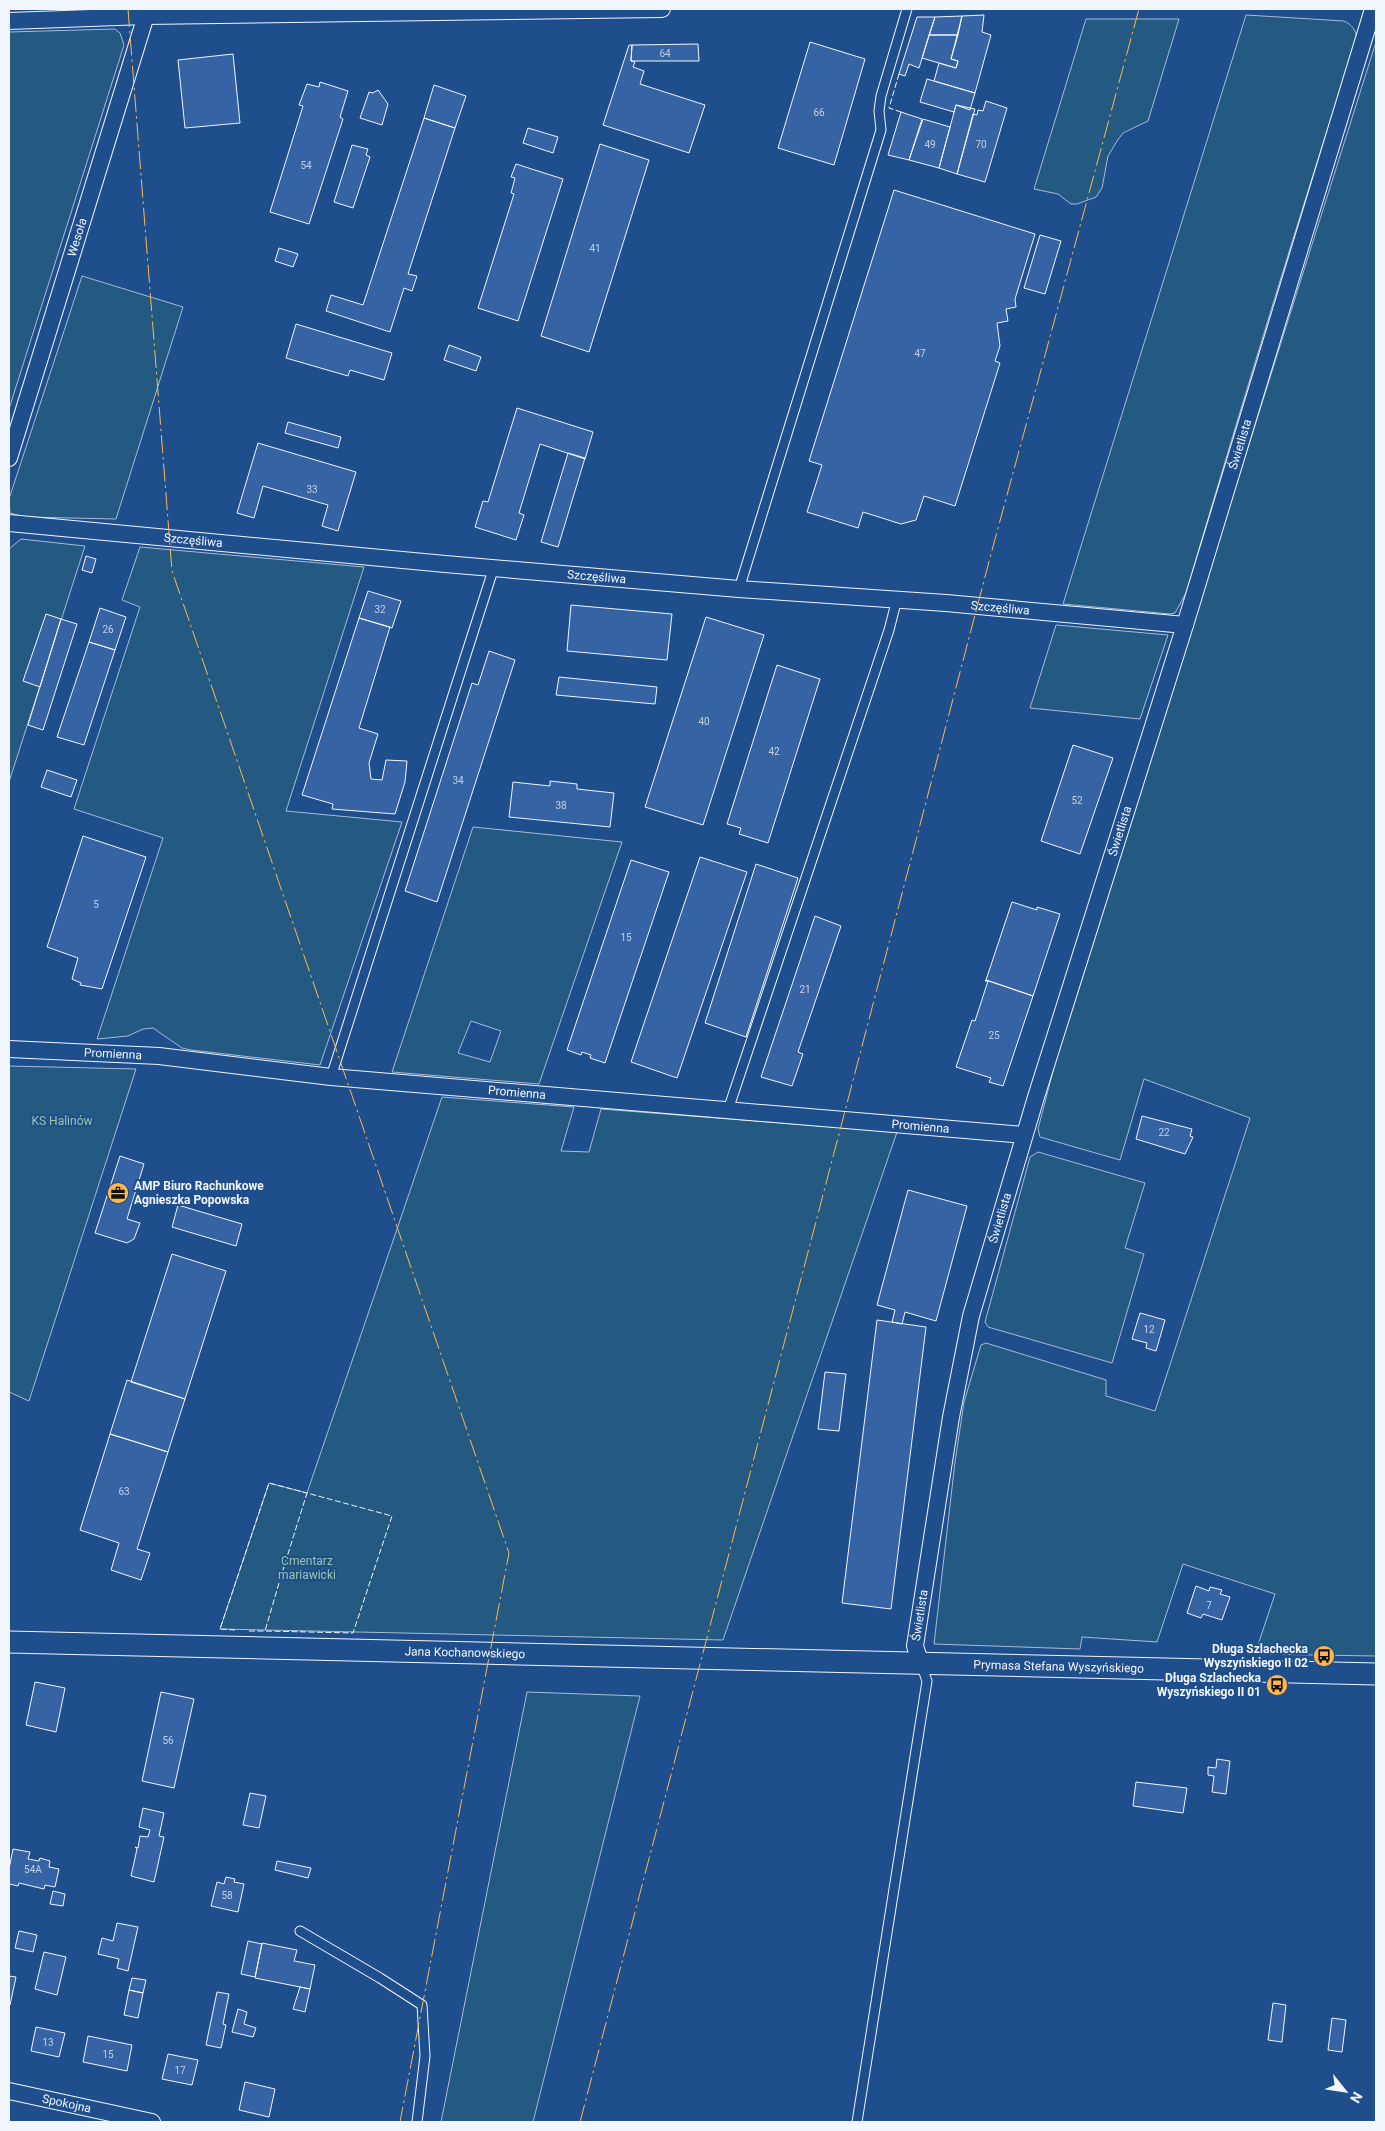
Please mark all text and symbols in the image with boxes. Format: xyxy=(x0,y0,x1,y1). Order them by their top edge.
house number: 64 xyxy=(659,48,671,59)
house number: 66 xyxy=(813,107,825,118)
house number: 49 xyxy=(924,139,936,150)
house number: 70 xyxy=(975,139,987,150)
house number: 54 xyxy=(300,160,312,171)
street label: Wesoła xyxy=(65,216,90,258)
house number: 41 xyxy=(589,243,601,254)
house number: 47 xyxy=(914,348,926,359)
street label: Świetlista xyxy=(1225,418,1254,471)
house number: 33 xyxy=(306,484,318,495)
street label: Szczęśliwa xyxy=(163,531,223,550)
street label: Szczęśliwa xyxy=(566,567,627,586)
street label: Szczęśliwa xyxy=(970,598,1030,618)
house number: 32 xyxy=(374,604,386,615)
house number: 26 xyxy=(102,624,114,635)
house number: 40 xyxy=(698,716,710,727)
house number: 42 xyxy=(768,746,780,757)
house number: 34 xyxy=(452,775,464,786)
house number: 52 xyxy=(1071,795,1083,806)
house number: 38 xyxy=(555,800,567,811)
street label: Świetlista xyxy=(1104,804,1134,858)
house number: 5 xyxy=(93,899,99,910)
house number: 15 xyxy=(620,932,632,943)
house number: 21 xyxy=(799,984,811,995)
house number: 25 xyxy=(988,1030,1000,1041)
street label: Promienna xyxy=(84,1046,142,1062)
street label: Promienna xyxy=(487,1083,546,1102)
park label: KS Halinów xyxy=(31,1114,93,1128)
street label: Promienna xyxy=(891,1117,950,1136)
house number: 22 xyxy=(1158,1127,1170,1138)
place label: AMP Biuro Rachunkowe Agnieszka Popowska xyxy=(134,1179,264,1207)
office icon: AMP Biuro Rachunkowe Agnieszka Popowska xyxy=(106,1181,130,1205)
street label: Świetlista xyxy=(985,1191,1014,1245)
house number: 12 xyxy=(1143,1324,1155,1335)
house number: 63 xyxy=(118,1486,130,1497)
park label: Cmentarz mariawicki xyxy=(278,1554,336,1582)
street label: Świetlista xyxy=(908,1589,931,1642)
house number: 7 xyxy=(1206,1600,1212,1611)
place label: Długa Szlachecka Wyszyńskiego II 02 xyxy=(1204,1642,1309,1670)
street label: Jana Kochanowskiego xyxy=(404,1644,526,1661)
bus stop icon: Długa Szlachecka Wyszyńskiego II 02 xyxy=(1312,1644,1336,1668)
street label: Prymasa Stefana Wyszyńskiego xyxy=(973,1658,1144,1676)
place label: Długa Szlachecka Wyszyńskiego II 01 xyxy=(1157,1671,1262,1699)
bus stop icon: Długa Szlachecka Wyszyńskiego II 01 xyxy=(1265,1673,1289,1697)
house number: 56 xyxy=(162,1735,174,1746)
house number: 54A xyxy=(24,1864,42,1875)
house number: 58 xyxy=(221,1890,233,1901)
house number: 13 xyxy=(42,2037,54,2048)
house number: 15 xyxy=(102,2049,114,2060)
house number: 17 xyxy=(174,2065,186,2076)
north arrow xyxy=(1320,2066,1370,2116)
text: N xyxy=(1347,2089,1366,2106)
street label: Spokojna xyxy=(41,2091,92,2116)

